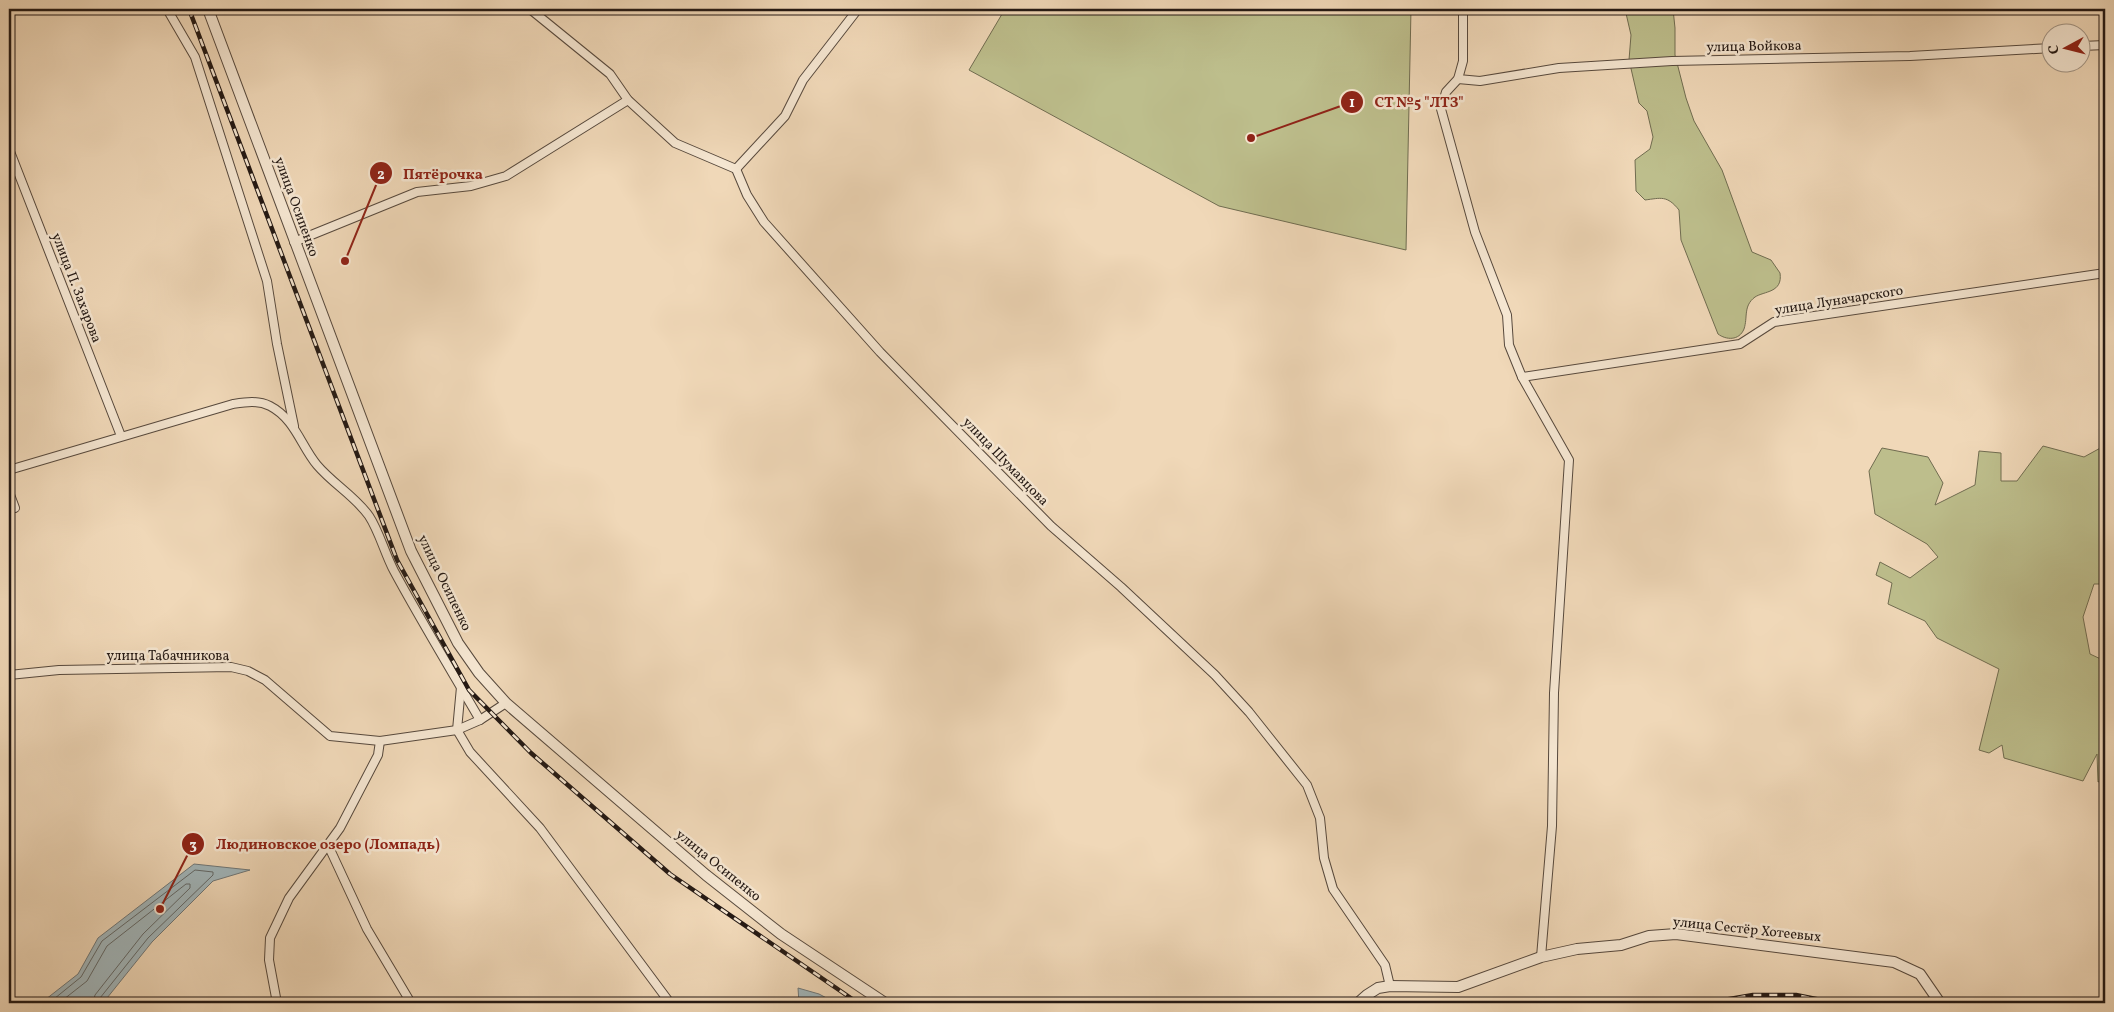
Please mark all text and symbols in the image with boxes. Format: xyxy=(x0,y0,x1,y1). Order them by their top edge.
north arrow xyxy=(2042,22,2092,72)
street label: улица Войкова xyxy=(1706,37,1802,57)
text: С xyxy=(2045,44,2065,55)
callout: СТ №5 "ЛТЗ" xyxy=(1339,87,1474,117)
text: 1 xyxy=(1349,93,1355,114)
text: СТ №5 "ЛТЗ" xyxy=(1374,93,1464,114)
street label: улица Осипенко xyxy=(269,155,323,259)
callout: Пятёрочка xyxy=(368,158,493,188)
text: 2 xyxy=(377,165,385,186)
text: Пятёрочка xyxy=(403,165,483,186)
street label: улица П. Захарова xyxy=(46,230,106,346)
street label: улица Луначарского xyxy=(1773,281,1905,321)
street label: улица Шумавцова xyxy=(958,413,1052,511)
street label: улица Осипенко xyxy=(412,532,476,634)
street label: улица Табачникова xyxy=(107,647,229,666)
street label: улица Осипенко xyxy=(671,826,765,906)
callout: Людиновское озеро (Ломпадь) xyxy=(181,829,450,859)
text: 3 xyxy=(189,835,197,856)
text: Людиновское озеро (Ломпадь) xyxy=(216,835,440,856)
street label: улица Сестёр Хотеевых xyxy=(1672,913,1822,947)

